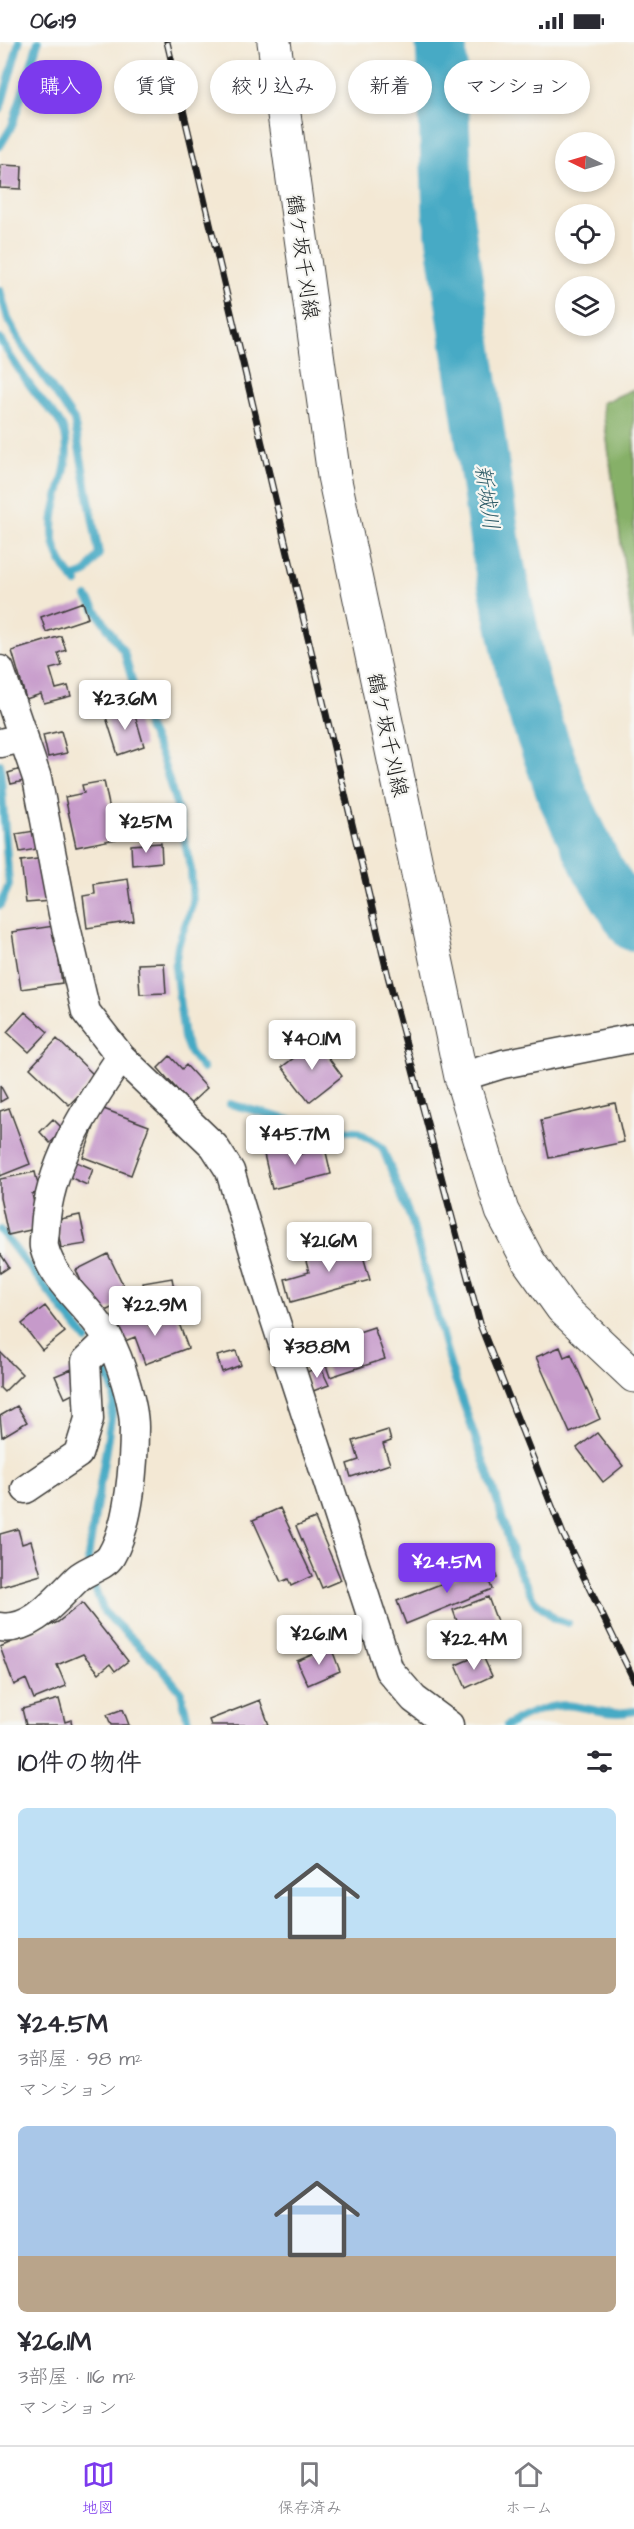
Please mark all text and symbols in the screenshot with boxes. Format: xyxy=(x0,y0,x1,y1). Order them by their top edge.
text: 06:19 xyxy=(30,6,77,37)
chip: 購入 xyxy=(18,60,102,114)
chip: 賃貸 xyxy=(114,60,198,114)
chip: 絞り込み xyxy=(210,60,336,114)
chip: 新着 xyxy=(348,60,432,114)
chip: マンション xyxy=(444,60,590,114)
north arrow xyxy=(555,132,615,192)
map controls xyxy=(555,132,615,336)
street label: 鶴ケ坂千刈線 xyxy=(279,193,326,321)
button: locate xyxy=(555,204,615,264)
button: layers xyxy=(555,276,615,336)
water label: 新城川 xyxy=(467,462,506,532)
street label: 鶴ケ坂千刈線 xyxy=(360,670,415,800)
pin: ¥23.6M xyxy=(76,680,174,731)
text: ¥23.6M xyxy=(93,685,157,713)
pin: ¥25M xyxy=(110,803,182,854)
text: ¥25M xyxy=(120,808,172,836)
pin: ¥40.1M xyxy=(263,1020,361,1071)
text: ¥40.1M xyxy=(283,1025,341,1053)
pin: ¥45.7M xyxy=(246,1115,344,1166)
text: ¥45.7M xyxy=(260,1120,330,1148)
pin: ¥21.6M xyxy=(280,1222,378,1273)
text: ¥21.6M xyxy=(301,1227,357,1255)
pin: ¥22.9M xyxy=(106,1286,204,1337)
text: ¥22.9M xyxy=(123,1291,187,1319)
pin: ¥38.8M xyxy=(268,1328,366,1379)
text: ¥38.8M xyxy=(284,1333,350,1361)
pin: ¥24.5M xyxy=(398,1543,496,1594)
text: ¥24.5M xyxy=(412,1548,482,1576)
pin: ¥26.1M xyxy=(270,1615,368,1666)
text: ¥26.1M xyxy=(291,1620,347,1648)
pin: ¥22.4M xyxy=(425,1620,523,1671)
text: ¥22.4M xyxy=(441,1625,507,1653)
text: 10件の物件 xyxy=(18,1745,142,1781)
icon: filters xyxy=(583,1745,616,1778)
icon: home xyxy=(263,1847,371,1955)
text: ¥24.5M xyxy=(18,2006,108,2042)
text: 3部屋 · 98 m² xyxy=(18,2045,142,2073)
text: マンション xyxy=(18,2076,117,2104)
icon: home xyxy=(263,2165,371,2273)
text: ¥26.1M xyxy=(18,2324,92,2360)
text: 3部屋 · 116 m² xyxy=(18,2363,136,2391)
text: マンション xyxy=(18,2394,117,2422)
tab: 地図 xyxy=(82,2458,115,2519)
tab: 保存済み xyxy=(278,2458,342,2519)
tab: ホーム xyxy=(505,2458,552,2519)

